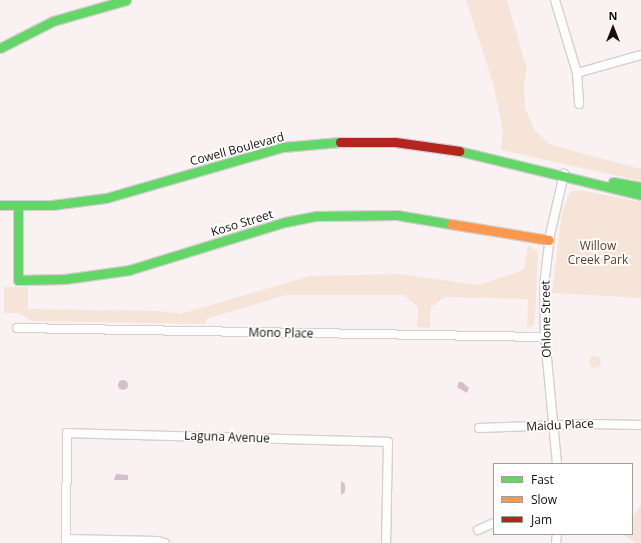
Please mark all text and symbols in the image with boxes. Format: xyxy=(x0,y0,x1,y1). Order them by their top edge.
north arrow xyxy=(593,8,633,48)
text: N xyxy=(609,8,617,23)
street label: Cowell Boulevard xyxy=(188,129,286,169)
street label: Koso Street xyxy=(209,207,275,239)
park label: Willow Creek Park xyxy=(568,239,628,267)
street label: Ohlone Street xyxy=(538,280,554,358)
street label: Mono Place xyxy=(248,325,314,341)
street label: Maidu Place xyxy=(526,416,594,434)
street label: Laguna Avenue xyxy=(184,428,270,446)
legend xyxy=(493,463,633,535)
text: Fast xyxy=(531,471,554,488)
text: Slow xyxy=(531,491,557,508)
text: Jam xyxy=(531,511,552,528)

